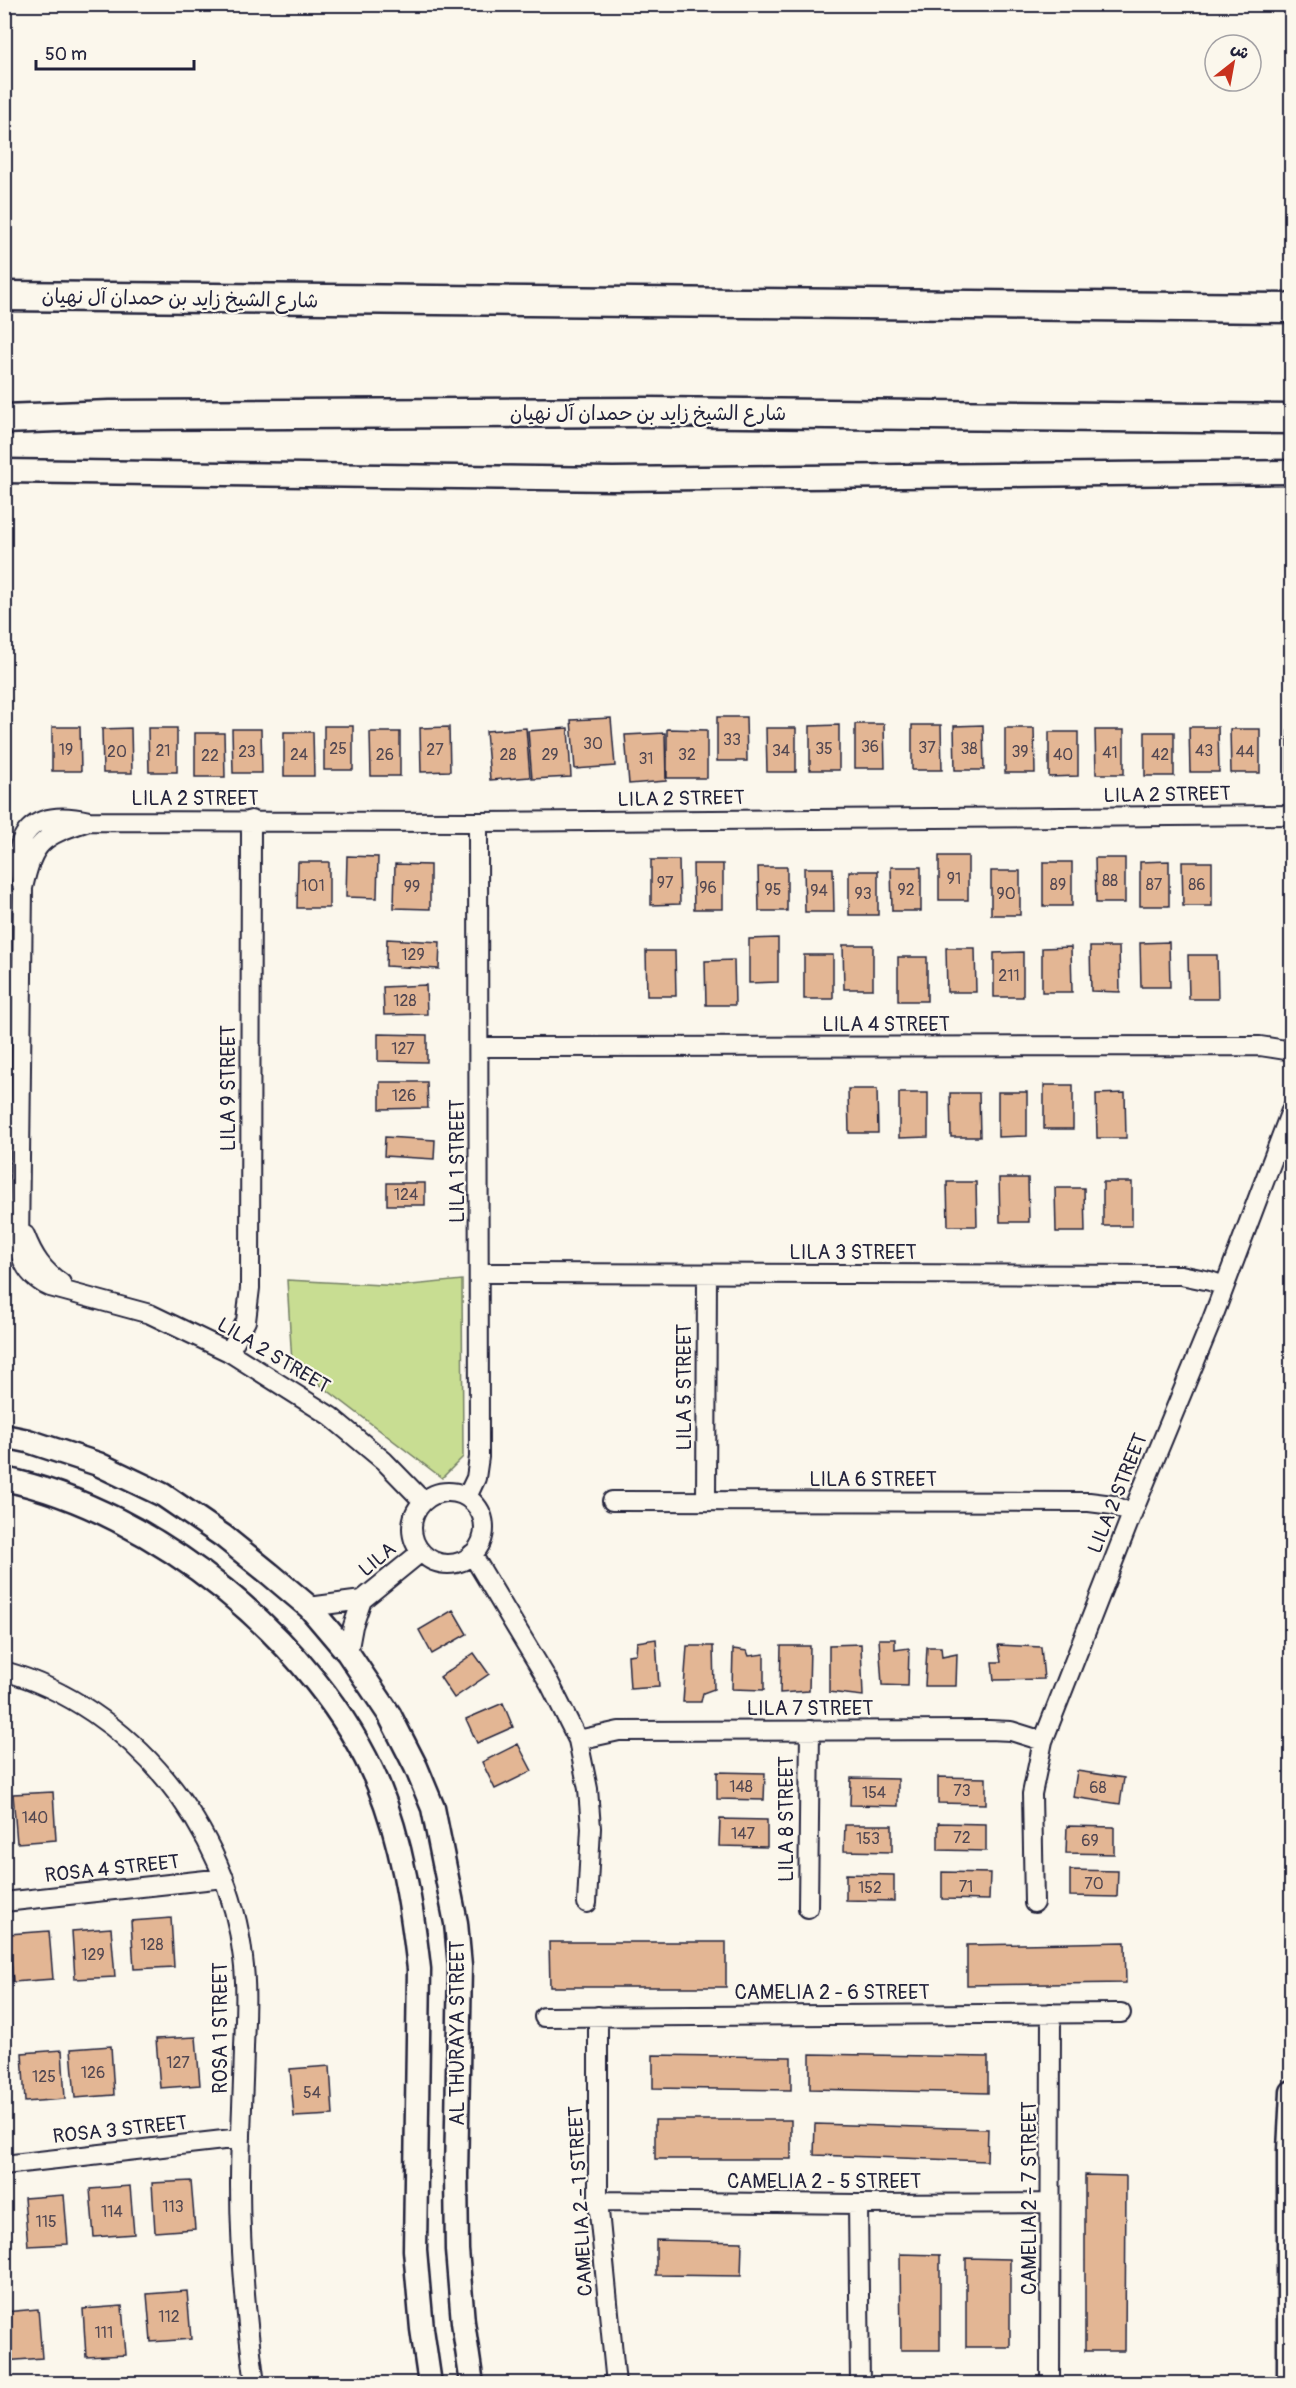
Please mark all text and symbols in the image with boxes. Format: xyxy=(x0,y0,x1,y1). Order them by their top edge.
scale bar xyxy=(36,33,194,71)
north arrow xyxy=(1203,33,1263,93)
text: ش xyxy=(1228,38,1253,64)
text: 50 m xyxy=(45,43,87,66)
street label: شارع الشيخ زايد بن حمدان آل نهيان xyxy=(41,284,319,314)
street label: شارع الشيخ زايد بن حمدان آل نهيان xyxy=(510,401,786,427)
house number: 33 xyxy=(723,730,741,750)
house number: 30 xyxy=(583,734,603,754)
house number: 36 xyxy=(861,737,879,757)
house number: 37 xyxy=(918,738,936,758)
house number: 25 xyxy=(329,739,347,759)
house number: 35 xyxy=(815,739,833,759)
house number: 38 xyxy=(961,739,978,759)
house number: 19 xyxy=(59,740,73,760)
house number: 27 xyxy=(426,740,444,760)
house number: 21 xyxy=(155,741,171,761)
house number: 34 xyxy=(772,741,790,761)
house number: 43 xyxy=(1195,741,1213,761)
house number: 20 xyxy=(107,742,127,762)
house number: 23 xyxy=(238,742,256,762)
house number: 39 xyxy=(1011,742,1029,762)
house number: 44 xyxy=(1236,742,1254,762)
house number: 41 xyxy=(1102,743,1118,763)
house number: 24 xyxy=(290,745,308,765)
house number: 26 xyxy=(376,745,394,765)
house number: 28 xyxy=(499,745,517,765)
house number: 29 xyxy=(541,745,559,765)
house number: 32 xyxy=(678,745,696,765)
house number: 40 xyxy=(1053,745,1073,765)
house number: 42 xyxy=(1151,745,1169,765)
house number: 22 xyxy=(201,746,219,766)
house number: 31 xyxy=(638,749,654,769)
street label: LILA 2 STREET xyxy=(1103,781,1231,808)
street label: LILA 2 STREET xyxy=(617,785,745,812)
street label: LILA 2 STREET xyxy=(131,786,259,811)
house number: 91 xyxy=(947,869,961,889)
house number: 88 xyxy=(1102,871,1118,891)
house number: 97 xyxy=(657,873,674,893)
house number: 89 xyxy=(1050,875,1066,895)
house number: 87 xyxy=(1146,875,1163,895)
house number: 86 xyxy=(1188,875,1206,895)
house number: 101 xyxy=(301,876,325,896)
house number: 99 xyxy=(404,877,420,897)
house number: 96 xyxy=(699,878,717,898)
house number: 95 xyxy=(765,880,781,900)
house number: 92 xyxy=(897,880,915,900)
house number: 94 xyxy=(810,881,828,901)
house number: 93 xyxy=(854,884,872,904)
house number: 90 xyxy=(996,884,1016,904)
house number: 129 xyxy=(401,945,425,965)
house number: 211 xyxy=(998,966,1020,986)
house number: 128 xyxy=(393,991,417,1011)
street label: LILA 4 STREET xyxy=(822,1012,950,1037)
street label: LILA 9 STREET xyxy=(216,1025,241,1151)
house number: 127 xyxy=(391,1039,415,1059)
house number: 126 xyxy=(392,1086,416,1106)
street label: LILA 1 STREET xyxy=(445,1099,470,1223)
house number: 124 xyxy=(394,1185,418,1205)
street label: LILA 3 STREET xyxy=(789,1240,917,1265)
street label: LILA 2 STREET xyxy=(213,1312,335,1399)
street label: LILA 5 STREET xyxy=(672,1324,697,1450)
street label: LILA 2 STREET xyxy=(1082,1429,1153,1557)
street label: LILA 6 STREET xyxy=(809,1467,937,1492)
street label: LILA xyxy=(354,1537,401,1582)
street label: LILA 7 STREET xyxy=(747,1696,873,1721)
street label: LILA 8 STREET xyxy=(774,1756,799,1882)
house number: 148 xyxy=(729,1777,753,1797)
house number: 68 xyxy=(1089,1778,1107,1798)
house number: 73 xyxy=(953,1781,971,1801)
house number: 154 xyxy=(862,1783,886,1803)
house number: 140 xyxy=(22,1808,48,1828)
house number: 147 xyxy=(731,1824,756,1844)
house number: 72 xyxy=(953,1828,971,1848)
house number: 153 xyxy=(856,1829,880,1849)
house number: 69 xyxy=(1081,1831,1099,1851)
street label: ROSA 4 STREET xyxy=(43,1849,181,1888)
house number: 70 xyxy=(1084,1874,1104,1894)
house number: 71 xyxy=(959,1877,973,1897)
house number: 152 xyxy=(858,1878,882,1898)
house number: 128 xyxy=(140,1935,164,1955)
street label: AL THURAYA STREET xyxy=(445,1940,470,2126)
house number: 129 xyxy=(81,1945,105,1965)
street label: ROSA 1 STREET xyxy=(208,1962,233,2094)
street label: CAMELIA 2 - 6 STREET xyxy=(735,1980,929,2005)
house number: 127 xyxy=(166,2053,190,2073)
house number: 126 xyxy=(81,2063,105,2083)
house number: 125 xyxy=(32,2067,56,2087)
house number: 54 xyxy=(303,2083,321,2103)
street label: CAMELIA 2 - 7 STREET xyxy=(1017,2101,1042,2295)
street label: CAMELIA 2 - 1 STREET xyxy=(563,2105,598,2297)
street label: ROSA 3 STREET xyxy=(52,2110,188,2149)
street label: CAMELIA 2 - 5 STREET xyxy=(727,2169,921,2194)
house number: 113 xyxy=(162,2197,184,2217)
house number: 114 xyxy=(101,2202,123,2222)
house number: 115 xyxy=(35,2212,57,2232)
house number: 112 xyxy=(158,2307,180,2327)
house number: 111 xyxy=(95,2323,113,2343)

